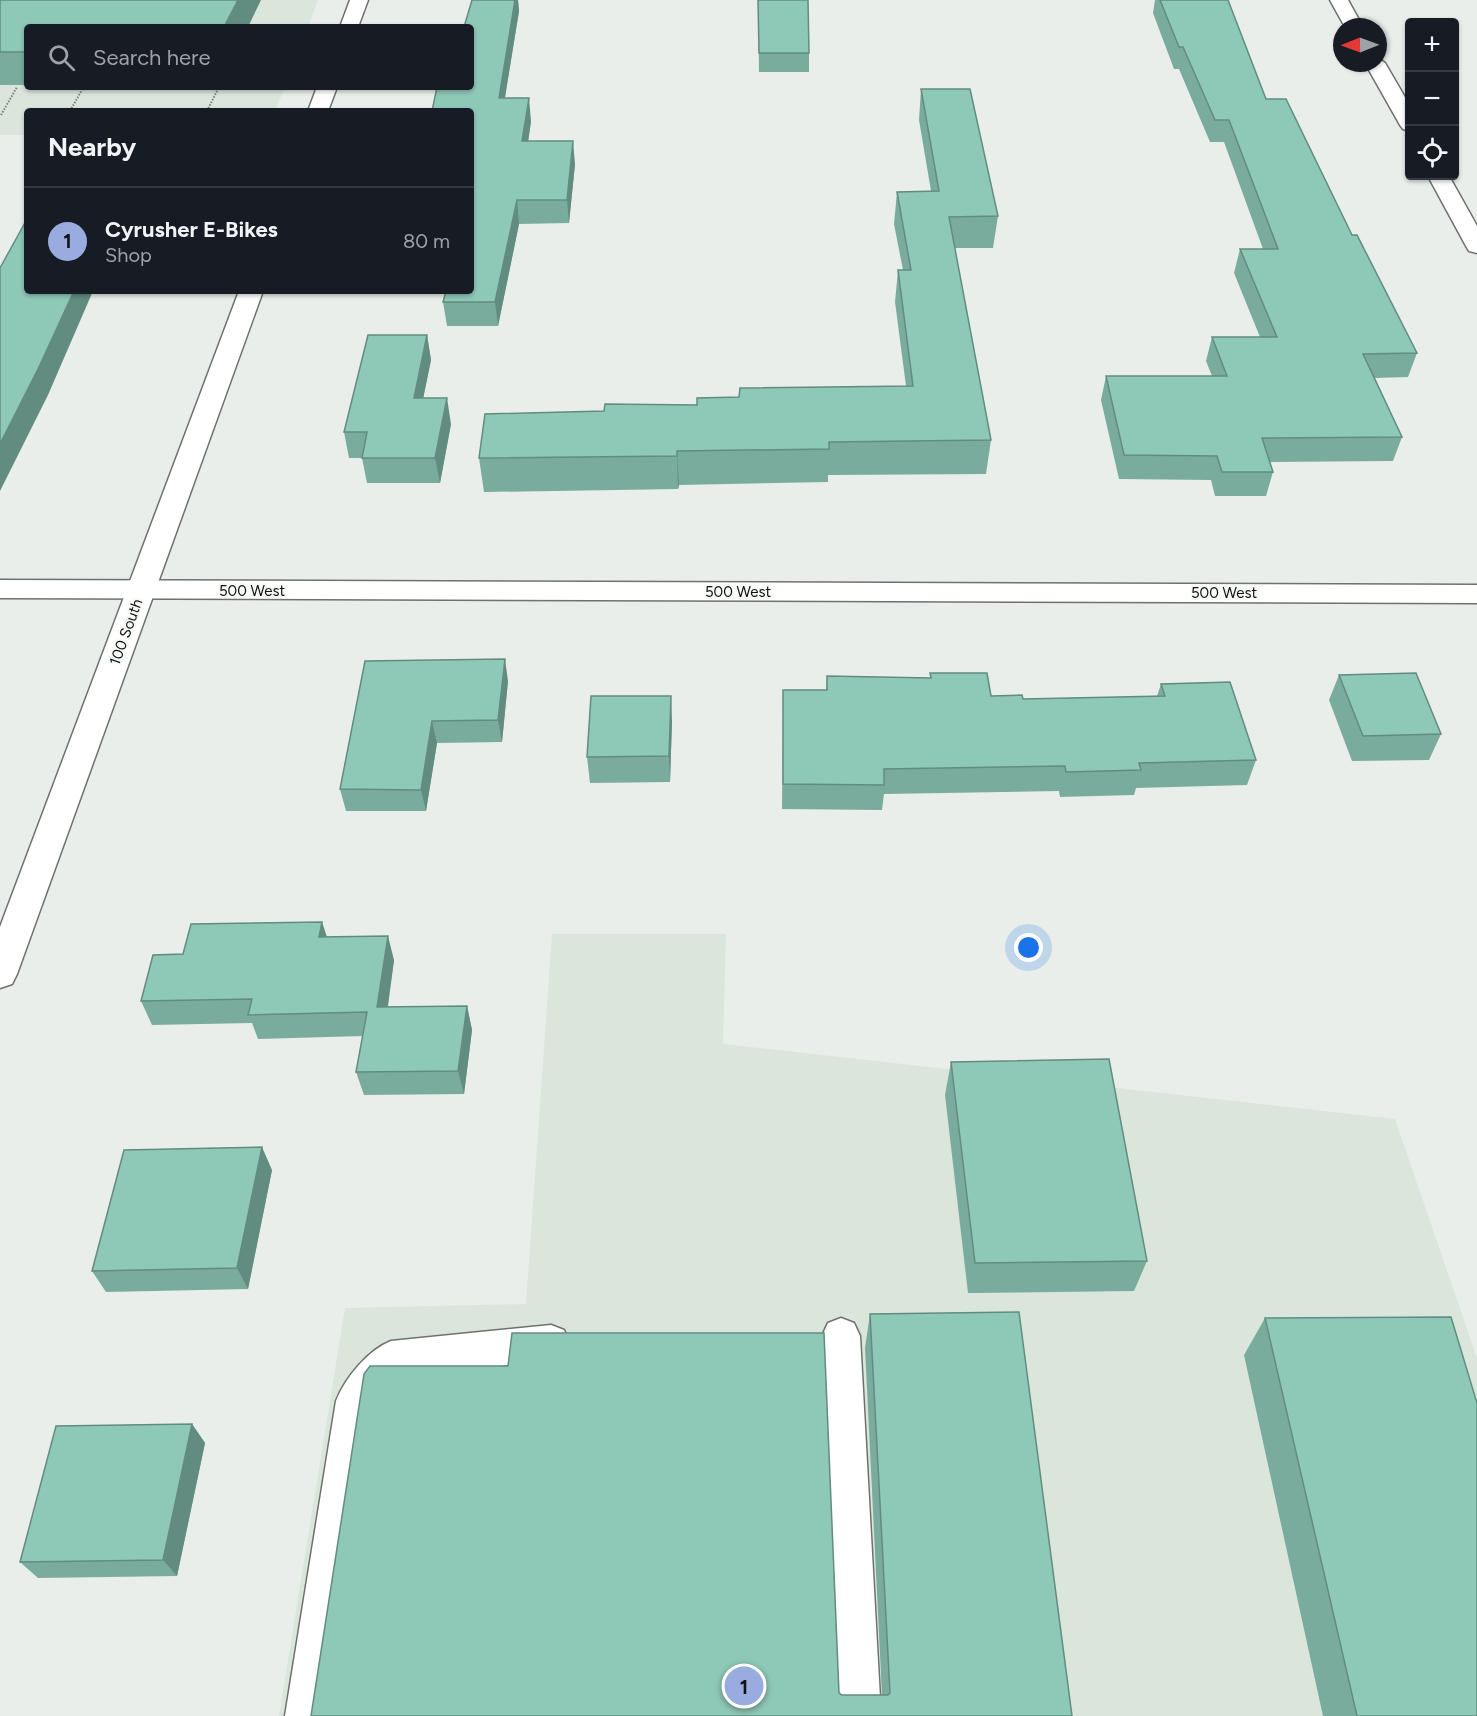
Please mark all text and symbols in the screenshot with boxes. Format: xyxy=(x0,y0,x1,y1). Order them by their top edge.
north arrow xyxy=(1333,18,1387,72)
map controls xyxy=(1405,18,1459,180)
button: + xyxy=(1405,18,1459,72)
search box xyxy=(24,24,474,90)
icon: search xyxy=(45,41,78,74)
text: Search here xyxy=(93,44,211,71)
button: − xyxy=(1405,72,1459,126)
button: locate xyxy=(1405,126,1459,180)
text: Nearby xyxy=(48,131,136,163)
text: Cyrusher E-Bikes xyxy=(105,216,278,243)
text: 1 xyxy=(63,229,72,253)
text: 80 m xyxy=(403,229,450,253)
text: Shop xyxy=(105,243,152,267)
street label: 500 West xyxy=(219,582,285,600)
street label: 500 West xyxy=(705,583,771,601)
street label: 500 West xyxy=(1191,584,1257,602)
street label: 100 South xyxy=(106,596,146,668)
your location xyxy=(1014,933,1043,962)
pin: 1 xyxy=(724,1664,764,1708)

